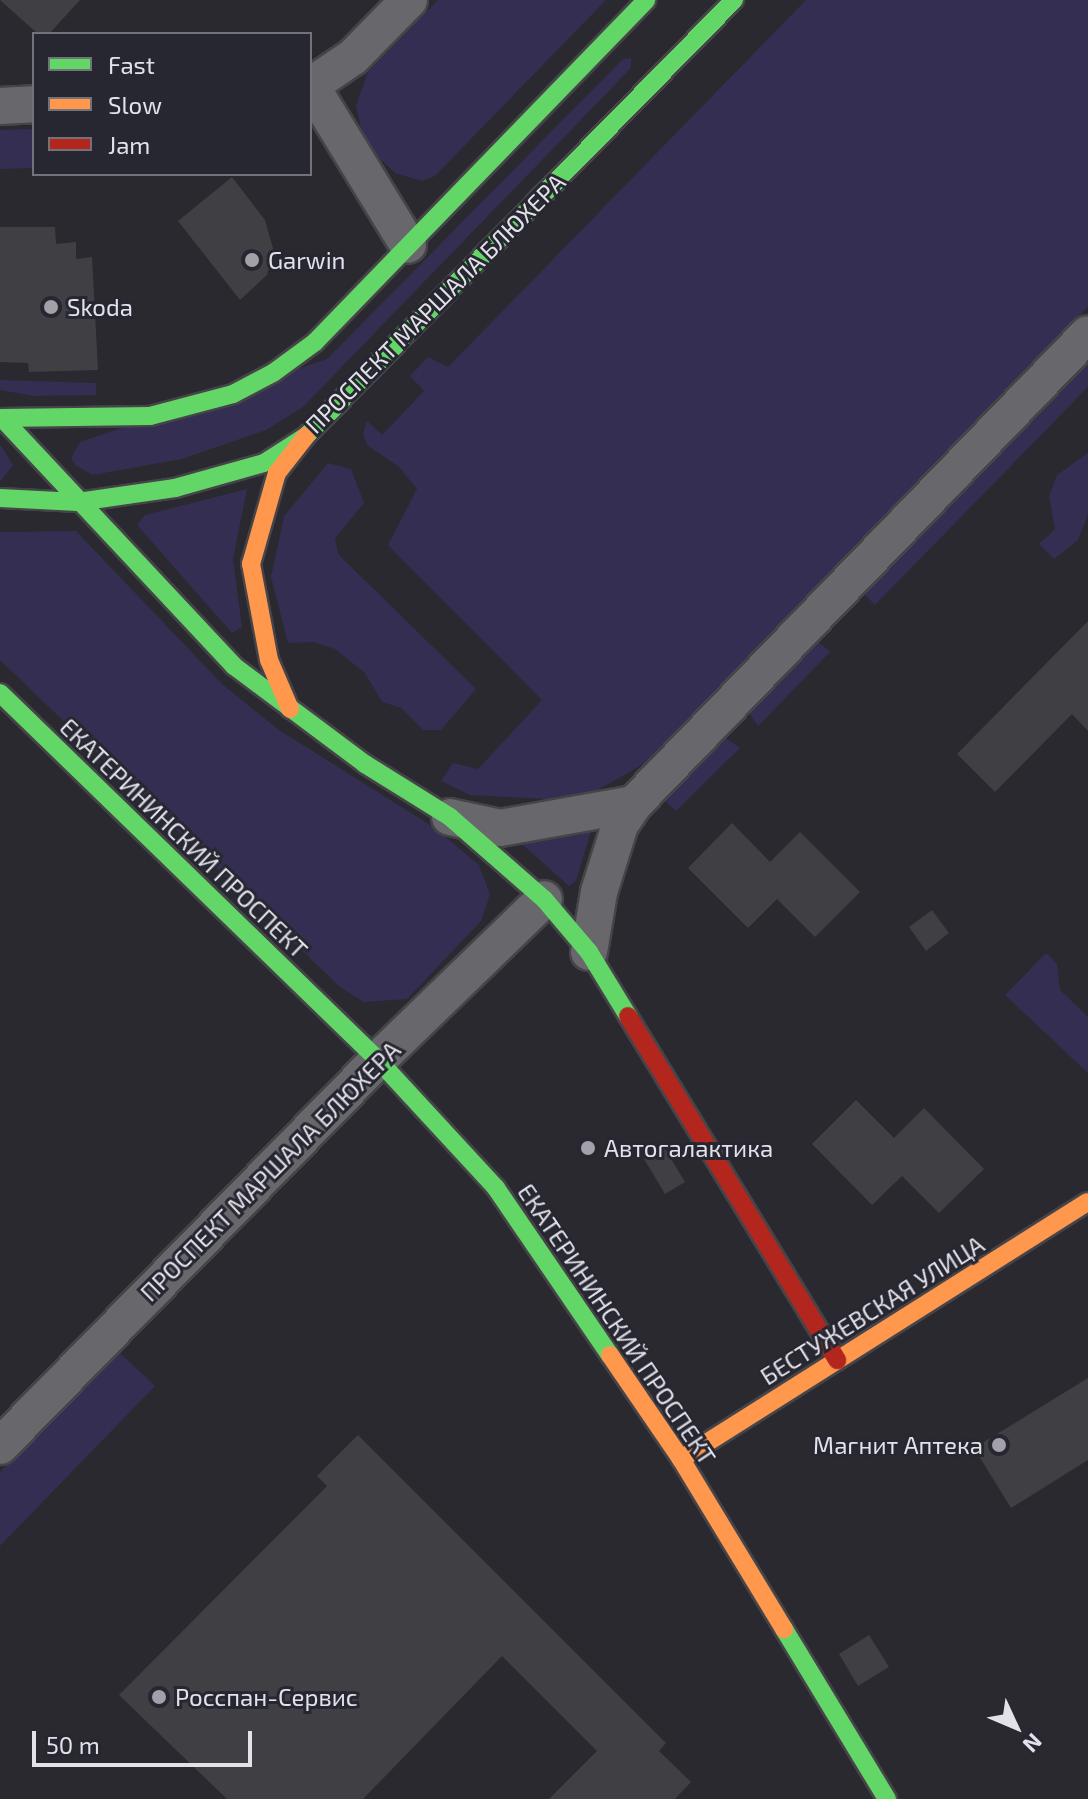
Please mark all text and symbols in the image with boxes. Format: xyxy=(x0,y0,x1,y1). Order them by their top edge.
legend xyxy=(32,32,312,176)
text: Fast xyxy=(108,50,155,79)
text: Slow xyxy=(108,90,162,119)
text: Jam xyxy=(108,130,150,159)
street label: ПРОСПЕКТ МАРШАЛА БЛЮХЕРА xyxy=(299,167,571,439)
place label: Garwin xyxy=(268,246,346,274)
marker: Garwin xyxy=(243,251,261,269)
place label: Skoda xyxy=(67,293,133,321)
marker: Skoda xyxy=(42,298,60,316)
street label: ЕКАТЕРИНИНСКИЙ ПРОСПЕКТ xyxy=(54,712,314,964)
street label: ПРОСПЕКТ МАРШАЛА БЛЮХЕРА xyxy=(134,1035,406,1307)
place label: Автогалактика xyxy=(604,1134,773,1162)
marker: Автогалактика xyxy=(579,1139,597,1157)
street label: ЕКАТЕРИНИНСКИЙ ПРОСПЕКТ xyxy=(512,1178,722,1470)
street label: БЕСТУЖЕВСКАЯ УЛИЦА xyxy=(755,1229,989,1391)
place label: Магнит Аптека xyxy=(813,1431,983,1459)
marker: Магнит Аптека xyxy=(990,1436,1008,1454)
place label: Росспан-Сервис xyxy=(175,1683,358,1711)
north arrow xyxy=(976,1687,1056,1767)
marker: Росспан-Сервис xyxy=(150,1688,168,1706)
scale bar xyxy=(36,1715,256,1765)
text: N xyxy=(1018,1729,1048,1758)
text: 50 m xyxy=(46,1730,100,1759)

